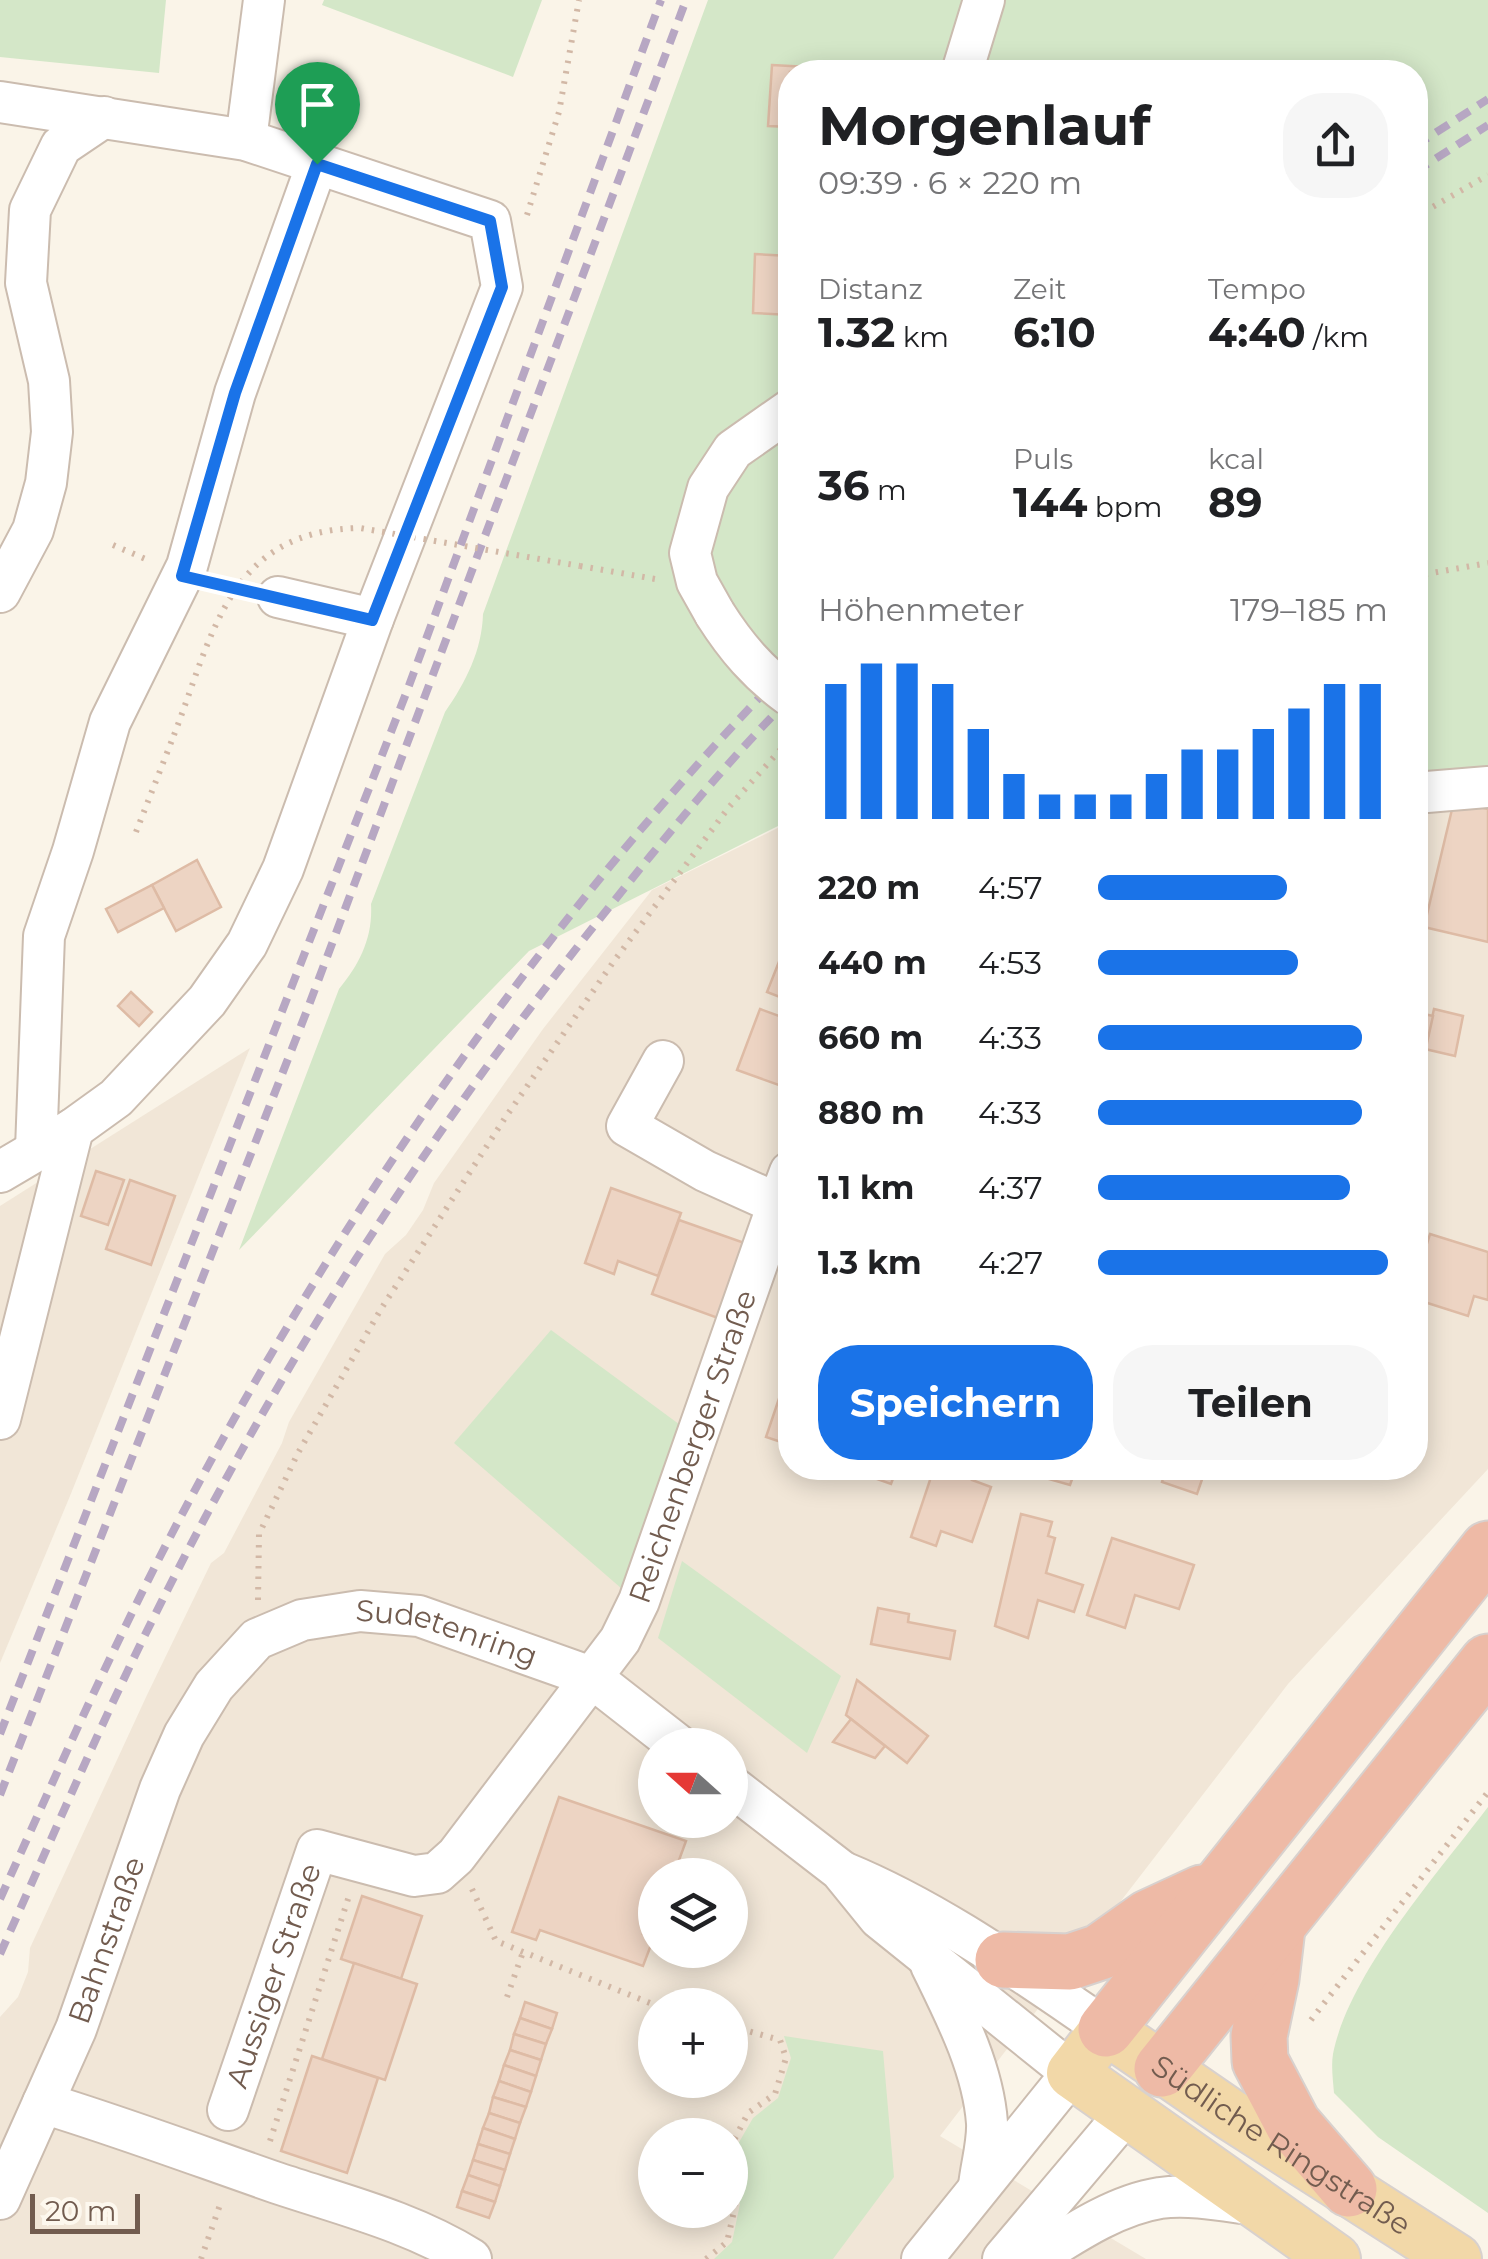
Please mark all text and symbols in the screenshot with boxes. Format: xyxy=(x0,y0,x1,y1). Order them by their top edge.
pin xyxy=(275,62,360,165)
icon: arrive xyxy=(290,77,345,132)
text: Morgenlauf xyxy=(818,92,1151,159)
button: share xyxy=(1283,93,1388,198)
text: 09:39 · 6 × 220 m xyxy=(818,163,1082,202)
text: Distanz xyxy=(818,272,923,306)
text: Zeit xyxy=(1013,272,1066,306)
text: Tempo xyxy=(1208,272,1306,306)
text: 1.32 xyxy=(818,306,895,358)
text: 6:10 xyxy=(1013,306,1096,358)
text: 4:40 xyxy=(1208,306,1306,358)
text: km xyxy=(895,320,949,354)
text: /km xyxy=(1306,320,1369,354)
text: Puls xyxy=(1013,442,1073,476)
text: kcal xyxy=(1208,442,1264,476)
text: 36 xyxy=(818,459,870,511)
text: m xyxy=(870,473,907,507)
text: 144 xyxy=(1013,476,1087,528)
text: 89 xyxy=(1208,476,1262,528)
text: bpm xyxy=(1087,490,1162,524)
text: Höhenmeter xyxy=(818,590,1025,629)
text: 179–185 m xyxy=(1230,590,1388,629)
text: 220 m xyxy=(818,868,920,907)
text: 4:57 xyxy=(978,868,1043,907)
text: 440 m xyxy=(818,943,926,982)
text: 4:53 xyxy=(978,943,1042,982)
text: 660 m xyxy=(818,1018,923,1057)
text: 4:33 xyxy=(978,1018,1042,1057)
text: 880 m xyxy=(818,1093,925,1132)
text: 4:33 xyxy=(978,1093,1042,1132)
text: 1.1 km xyxy=(818,1168,914,1207)
text: 4:37 xyxy=(978,1168,1043,1207)
text: 1.3 km xyxy=(818,1243,922,1282)
text: 4:27 xyxy=(978,1243,1043,1282)
street label: Reichenberger Straße xyxy=(621,1285,764,1608)
button: Speichern xyxy=(818,1345,1093,1460)
button: Teilen xyxy=(1113,1345,1388,1460)
street label: Sudetenring xyxy=(354,1592,543,1675)
north arrow xyxy=(638,1728,748,1838)
map controls xyxy=(638,1728,748,2228)
street label: Bahnstraße xyxy=(60,1852,153,2029)
street label: Aussiger Straße xyxy=(218,1858,329,2092)
button: layers xyxy=(638,1858,748,1968)
button: + xyxy=(638,1988,748,2098)
street label: Südliche Ringstraße xyxy=(1145,2047,1418,2243)
button: − xyxy=(638,2118,748,2228)
scale bar xyxy=(30,2189,140,2234)
text: 20 m xyxy=(45,2194,116,2228)

